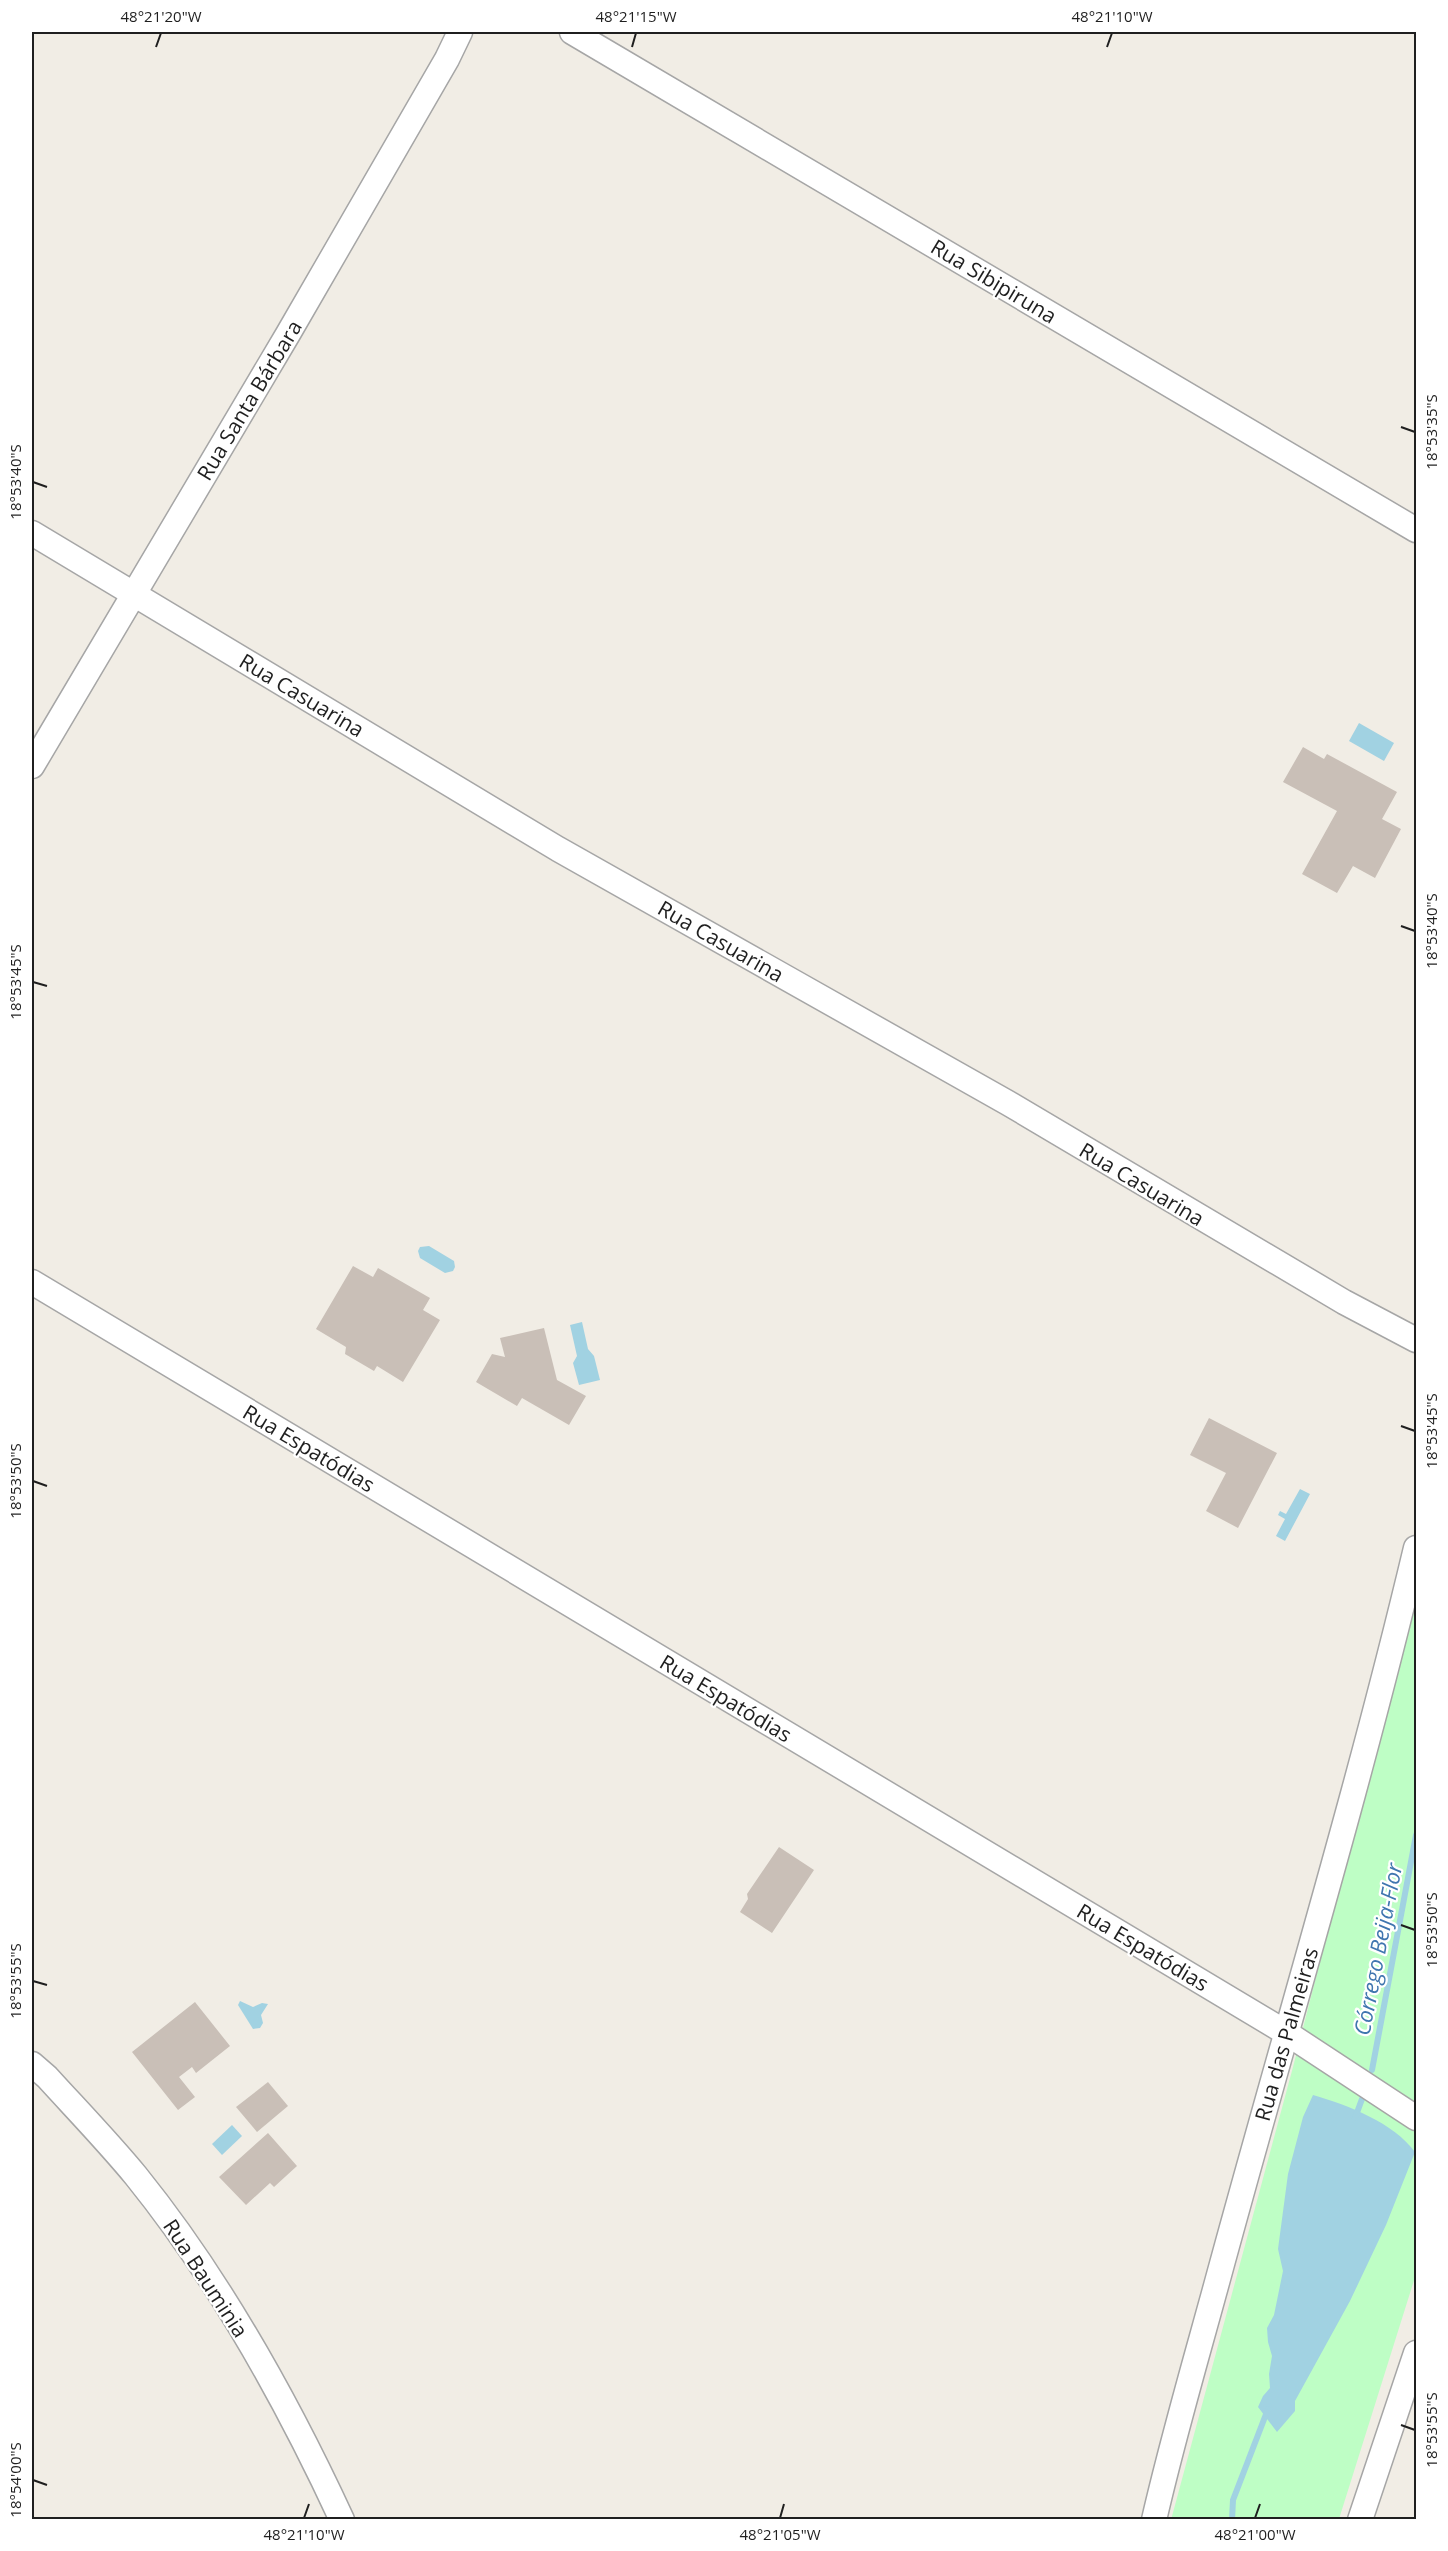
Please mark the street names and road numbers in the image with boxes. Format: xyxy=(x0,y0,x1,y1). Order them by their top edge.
street label: Rua Sibipiruna xyxy=(926,232,1062,330)
street label: Rua Santa Bárbara xyxy=(190,315,308,485)
street label: Rua Casuarina xyxy=(234,647,370,743)
street label: Rua Casuarina xyxy=(653,894,789,988)
street label: Rua Casuarina xyxy=(1074,1136,1210,1232)
street label: Rua Espatódias xyxy=(238,1398,380,1498)
street label: Rua Espatódias xyxy=(655,1648,797,1748)
street label: Rua Espatódias xyxy=(1072,1897,1214,1997)
street label: Rua das Palmeiras xyxy=(1248,1944,1324,2124)
street label: Rua Bauminia xyxy=(157,2213,255,2343)

